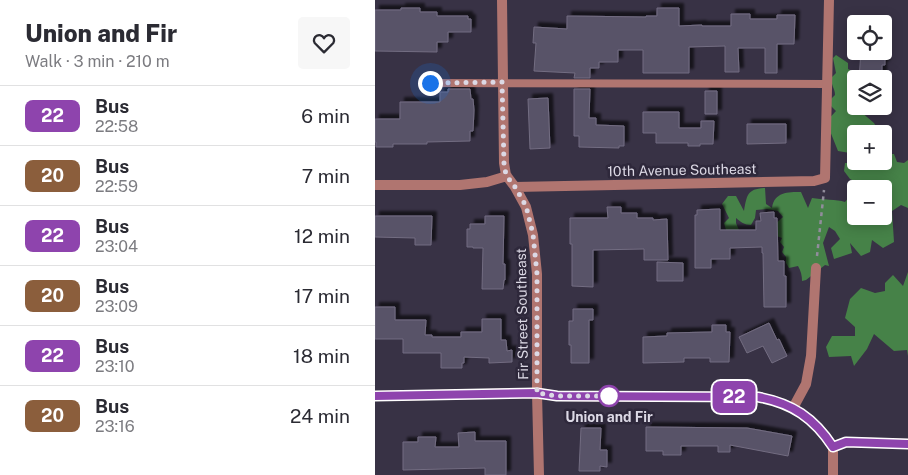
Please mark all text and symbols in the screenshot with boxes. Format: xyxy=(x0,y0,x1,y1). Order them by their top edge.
map controls xyxy=(847,15,892,225)
button: locate xyxy=(847,15,892,60)
button: heart xyxy=(298,17,350,69)
text: Union and Fir xyxy=(25,19,177,47)
text: Walk · 3 min · 210 m xyxy=(25,52,170,71)
button: layers xyxy=(847,70,892,115)
your location xyxy=(418,71,443,96)
text: Bus xyxy=(95,95,129,117)
text: 22 xyxy=(41,105,64,126)
text: 6 min xyxy=(301,105,350,127)
text: 22:58 xyxy=(95,117,138,136)
button: + xyxy=(847,125,892,170)
text: Bus xyxy=(95,155,129,177)
street label: 10th Avenue Southeast xyxy=(607,161,757,179)
text: 20 xyxy=(41,165,64,186)
text: 7 min xyxy=(302,165,350,187)
text: 22:59 xyxy=(95,177,138,196)
button: − xyxy=(847,180,892,225)
text: Bus xyxy=(95,215,129,237)
text: 22 xyxy=(41,225,64,246)
text: 12 min xyxy=(294,225,350,247)
text: 23:04 xyxy=(95,237,138,256)
street label: Fir Street Southeast xyxy=(513,248,531,380)
text: Bus xyxy=(95,275,129,297)
text: 20 xyxy=(41,285,64,306)
text: 17 min xyxy=(294,285,350,307)
text: 23:09 xyxy=(95,297,138,316)
text: Bus xyxy=(95,335,129,357)
text: 22 xyxy=(41,345,64,366)
text: 18 min xyxy=(293,345,350,367)
text: 23:10 xyxy=(95,357,135,376)
line badge: 22 xyxy=(711,381,757,413)
marker: Union and Fir xyxy=(598,385,620,407)
text: 22 xyxy=(723,386,745,407)
text: Bus xyxy=(95,395,129,417)
text: 20 xyxy=(41,405,64,426)
text: 24 min xyxy=(290,405,350,427)
place label: Union and Fir xyxy=(565,409,653,425)
text: 23:16 xyxy=(95,417,135,436)

